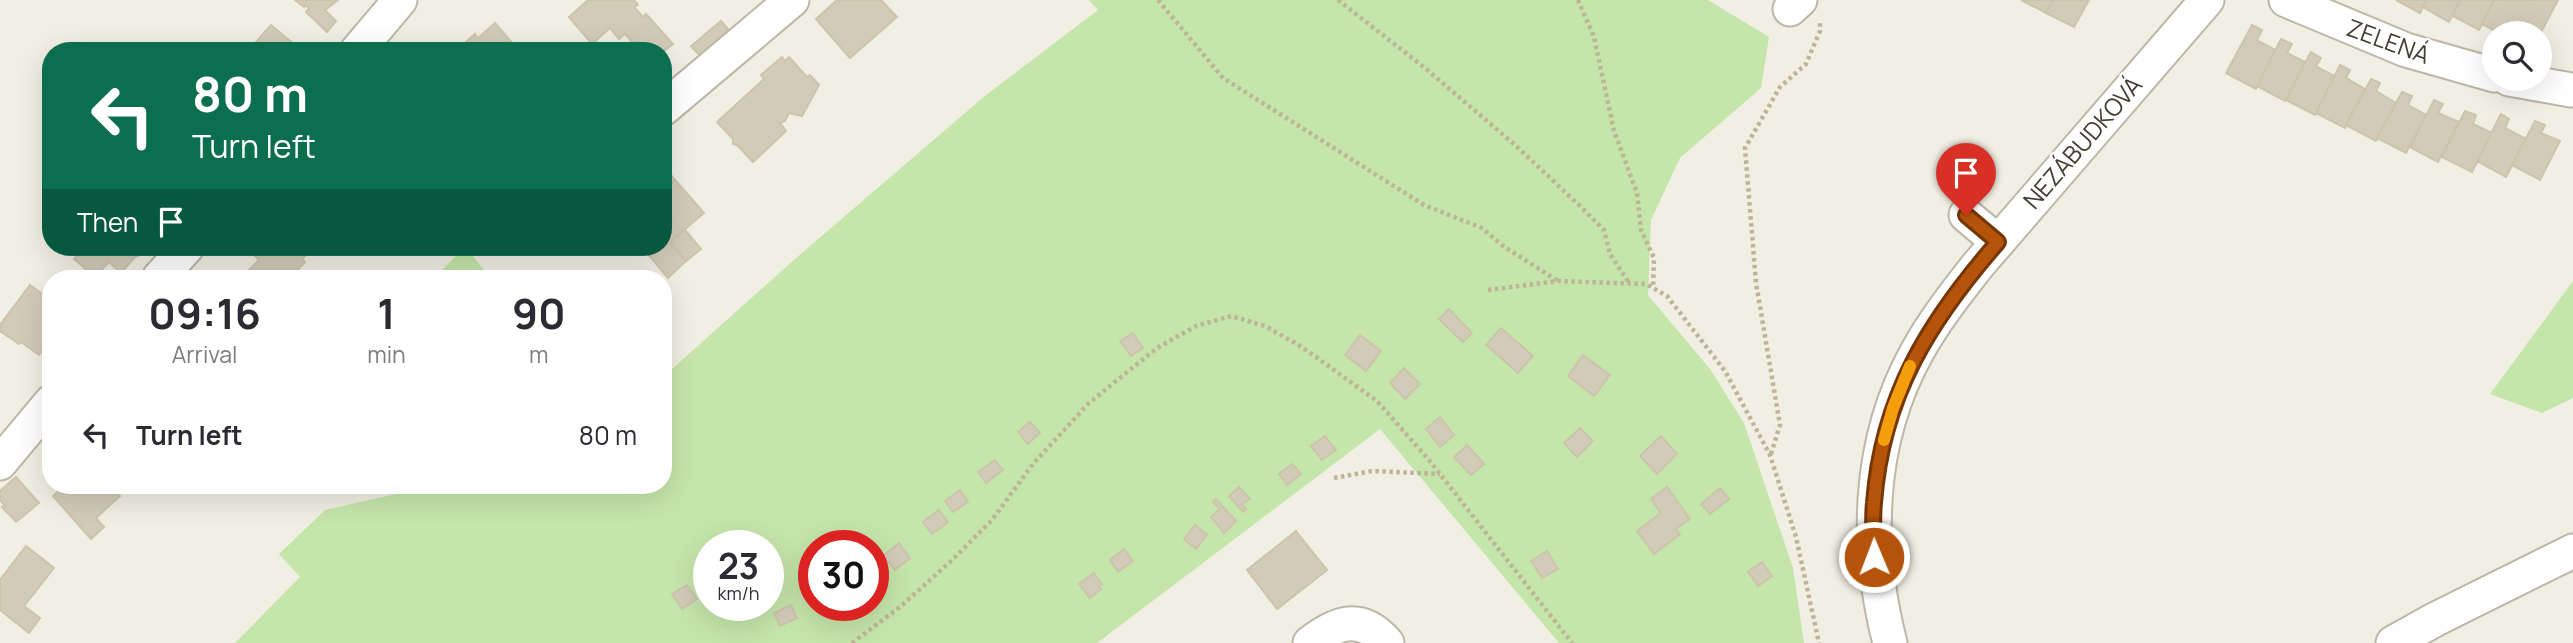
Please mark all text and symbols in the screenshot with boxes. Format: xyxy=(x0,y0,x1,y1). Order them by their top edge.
street label: ZELENÁ xyxy=(2342,10,2435,71)
map controls xyxy=(2482,21,2552,91)
button: search xyxy=(2482,21,2552,91)
text: 80 m xyxy=(192,60,308,127)
street label: NEZÁBUDKOVÁ xyxy=(2015,69,2149,215)
icon: left xyxy=(77,70,168,161)
text: Turn left xyxy=(192,124,316,168)
pin xyxy=(1936,143,1996,215)
icon: arrive xyxy=(1947,154,1985,192)
icon: arrive xyxy=(152,203,190,241)
text: Then xyxy=(77,204,138,240)
text: 09:16 xyxy=(148,284,261,342)
text: 1 xyxy=(377,284,396,342)
text: 90 xyxy=(512,284,566,342)
text: Arrival xyxy=(172,338,237,370)
text: min xyxy=(367,338,406,370)
text: m xyxy=(529,338,549,370)
icon: left xyxy=(77,416,115,454)
text: Turn left xyxy=(136,417,243,453)
text: 80 m xyxy=(579,417,637,453)
position arrow xyxy=(1837,520,1911,594)
speed limit sign: 30 xyxy=(798,530,889,621)
text: 23 xyxy=(718,542,759,590)
text: km/h xyxy=(718,581,759,605)

